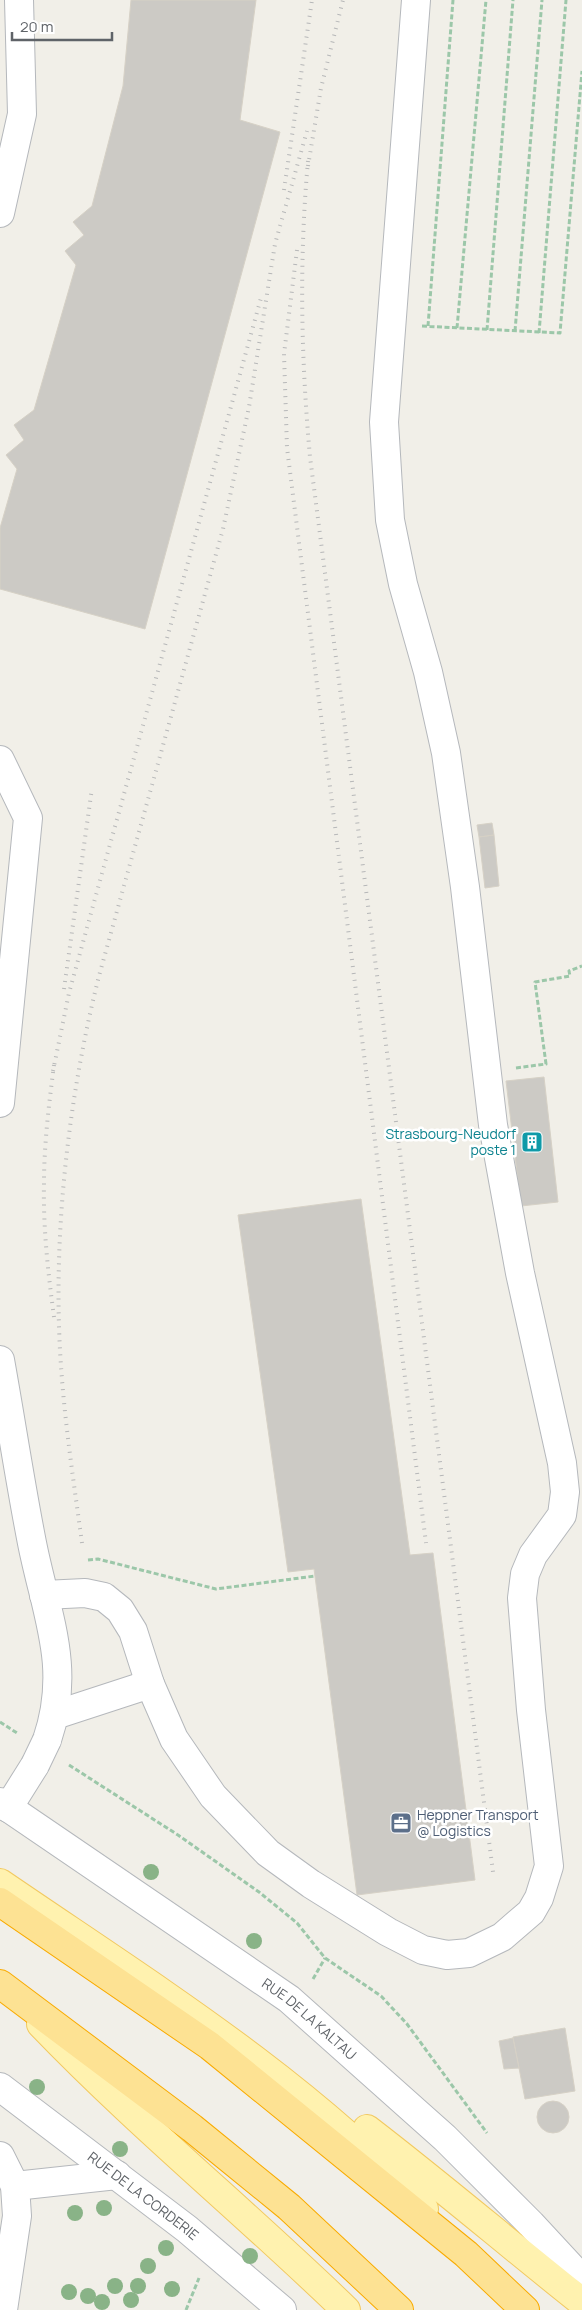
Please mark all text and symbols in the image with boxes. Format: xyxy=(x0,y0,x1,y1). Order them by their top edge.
scale bar xyxy=(12,10,112,42)
text: 20 m xyxy=(20,16,53,37)
place label: Strasbourg-Neudorf poste 1 xyxy=(385,1124,516,1159)
building icon: Strasbourg-Neudorf poste 1 xyxy=(520,1130,544,1154)
place label: Heppner Transport @ Logistics xyxy=(417,1805,539,1840)
office icon: Heppner Transport @ Logistics xyxy=(389,1811,413,1835)
street label: RUE DE LA KALTAU xyxy=(259,1973,361,2064)
street label: RUE DE LA CORDERIE xyxy=(84,2147,203,2244)

